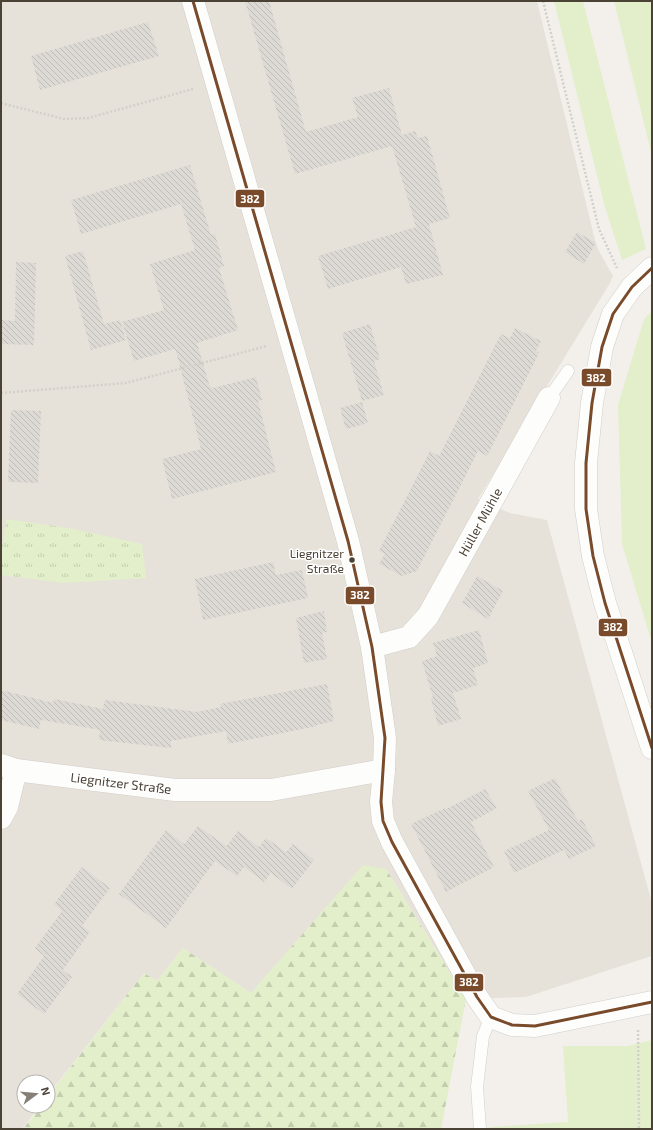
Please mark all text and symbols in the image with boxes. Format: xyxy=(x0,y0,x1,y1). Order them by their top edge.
line badge: 382 xyxy=(235,189,265,208)
text: 382 xyxy=(240,192,260,205)
line badge: 382 xyxy=(581,368,612,387)
text: 382 xyxy=(586,371,606,384)
street label: Hüller Mühle xyxy=(455,485,505,559)
place label: Liegnitzer Straße xyxy=(290,546,344,575)
marker: Liegnitzer Straße xyxy=(347,555,357,565)
line badge: 382 xyxy=(345,586,375,605)
text: 382 xyxy=(350,588,370,601)
line badge: 382 xyxy=(598,618,628,637)
text: 382 xyxy=(603,620,623,633)
street label: Liegnitzer Straße xyxy=(70,769,172,797)
line badge: 382 xyxy=(454,973,484,992)
text: 382 xyxy=(459,975,479,988)
north arrow xyxy=(16,1074,56,1114)
text: N xyxy=(39,1085,53,1097)

